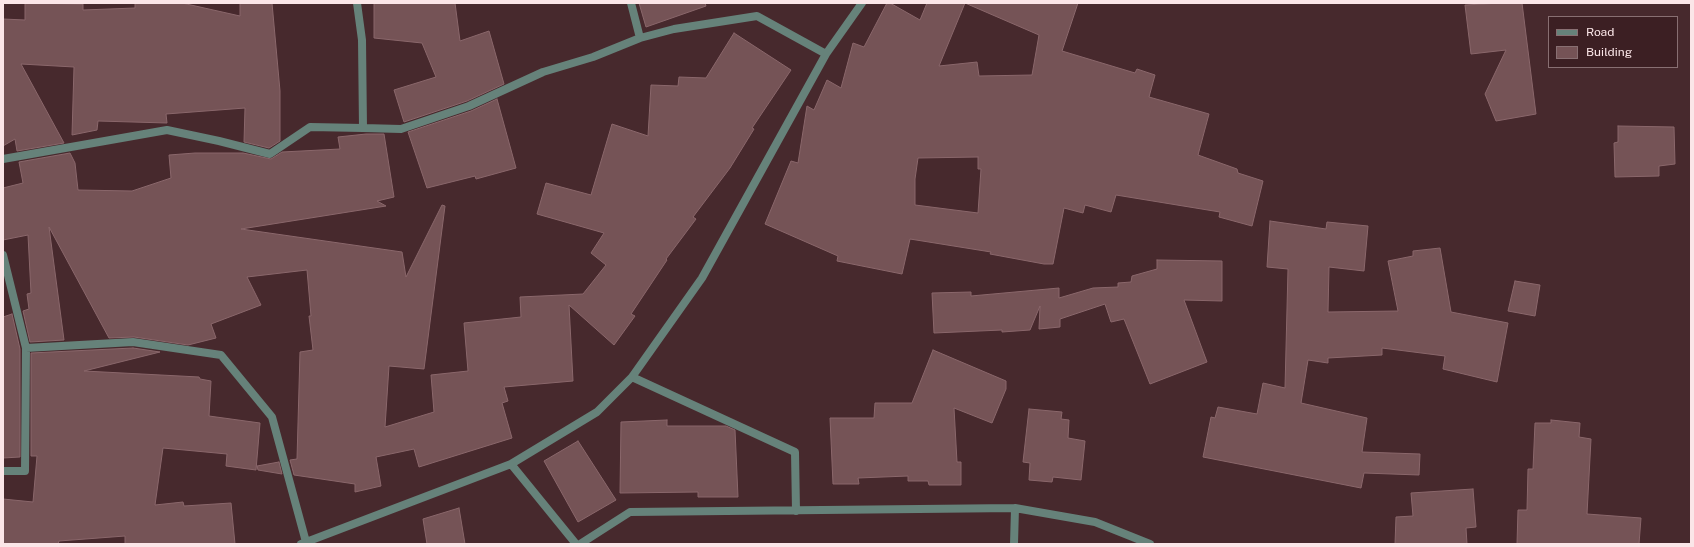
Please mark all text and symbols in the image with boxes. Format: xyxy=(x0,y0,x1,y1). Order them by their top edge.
legend xyxy=(1548,16,1678,68)
text: Road xyxy=(1586,25,1614,39)
text: Building xyxy=(1586,45,1632,59)

